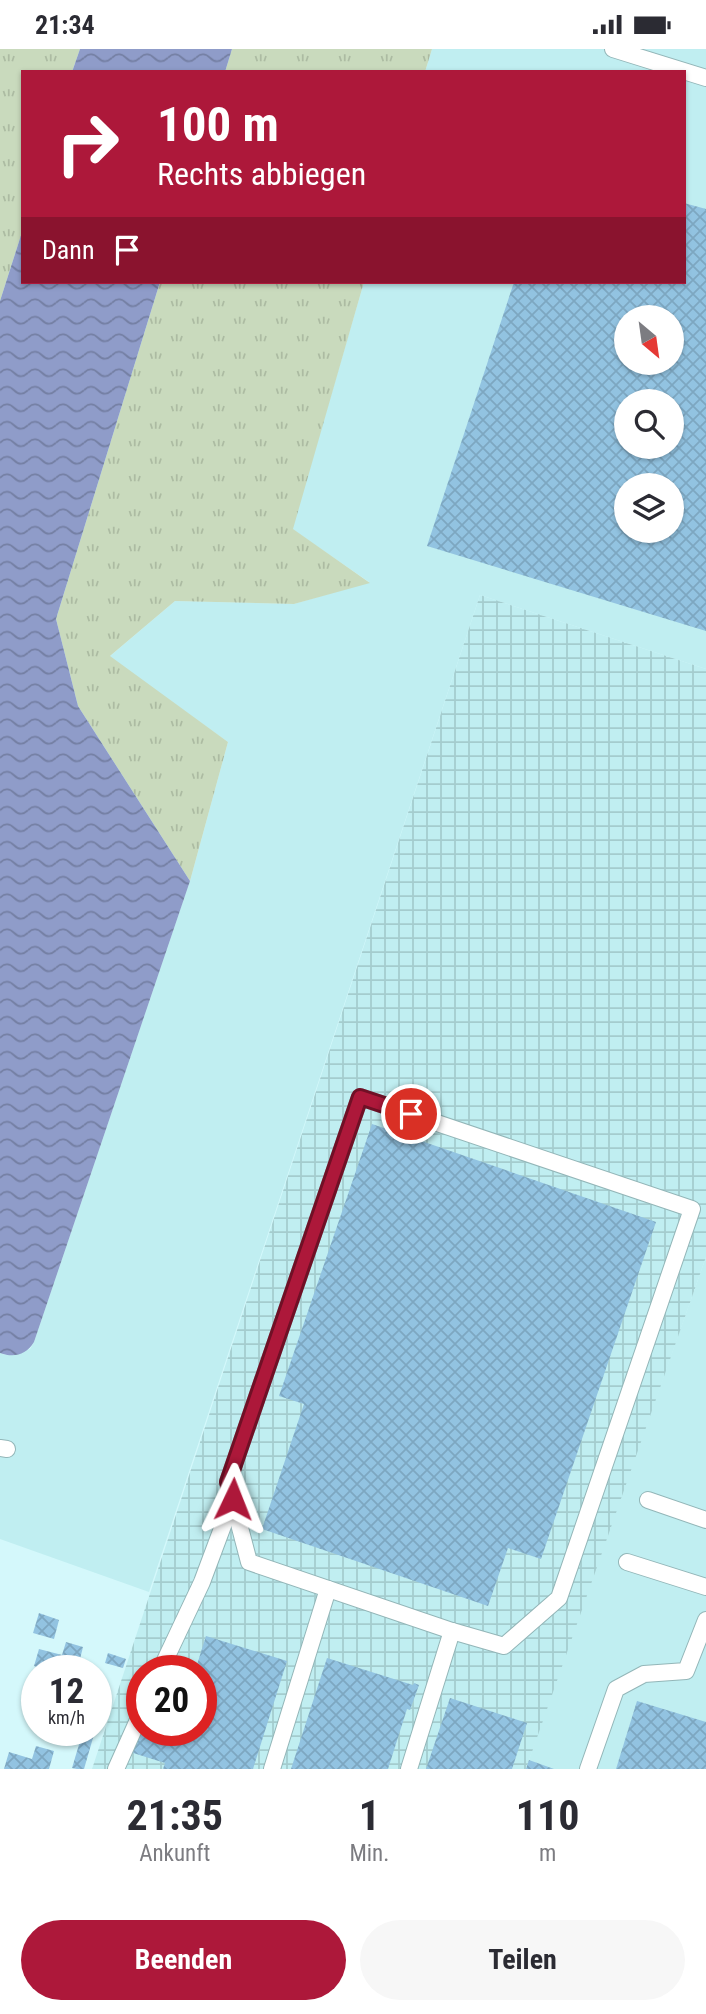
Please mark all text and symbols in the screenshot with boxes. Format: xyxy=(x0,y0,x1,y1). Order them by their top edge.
text: 21:34 xyxy=(35,10,95,40)
text: 100 m xyxy=(157,96,279,153)
icon: right xyxy=(42,98,133,189)
text: Rechts abbiegen xyxy=(157,155,366,193)
icon: arrive xyxy=(108,231,146,269)
text: Dann xyxy=(42,235,94,265)
north arrow xyxy=(614,305,684,375)
map controls xyxy=(614,305,684,543)
button: search xyxy=(614,389,684,459)
button: layers xyxy=(614,473,684,543)
pin xyxy=(381,1084,441,1144)
icon: arrive xyxy=(392,1095,430,1133)
position arrow xyxy=(196,1462,270,1536)
speed limit sign: 20 xyxy=(126,1655,217,1746)
text: 12 xyxy=(49,1671,84,1712)
text: km/h xyxy=(48,1707,85,1728)
text: 21:35 xyxy=(127,1791,223,1840)
text: 1 xyxy=(359,1791,380,1840)
text: 110 xyxy=(516,1791,579,1840)
text: Ankunft xyxy=(139,1840,210,1867)
text: Min. xyxy=(349,1840,389,1867)
text: m xyxy=(539,1840,556,1867)
button: Beenden xyxy=(21,1920,346,2000)
button: Teilen xyxy=(360,1920,685,2000)

